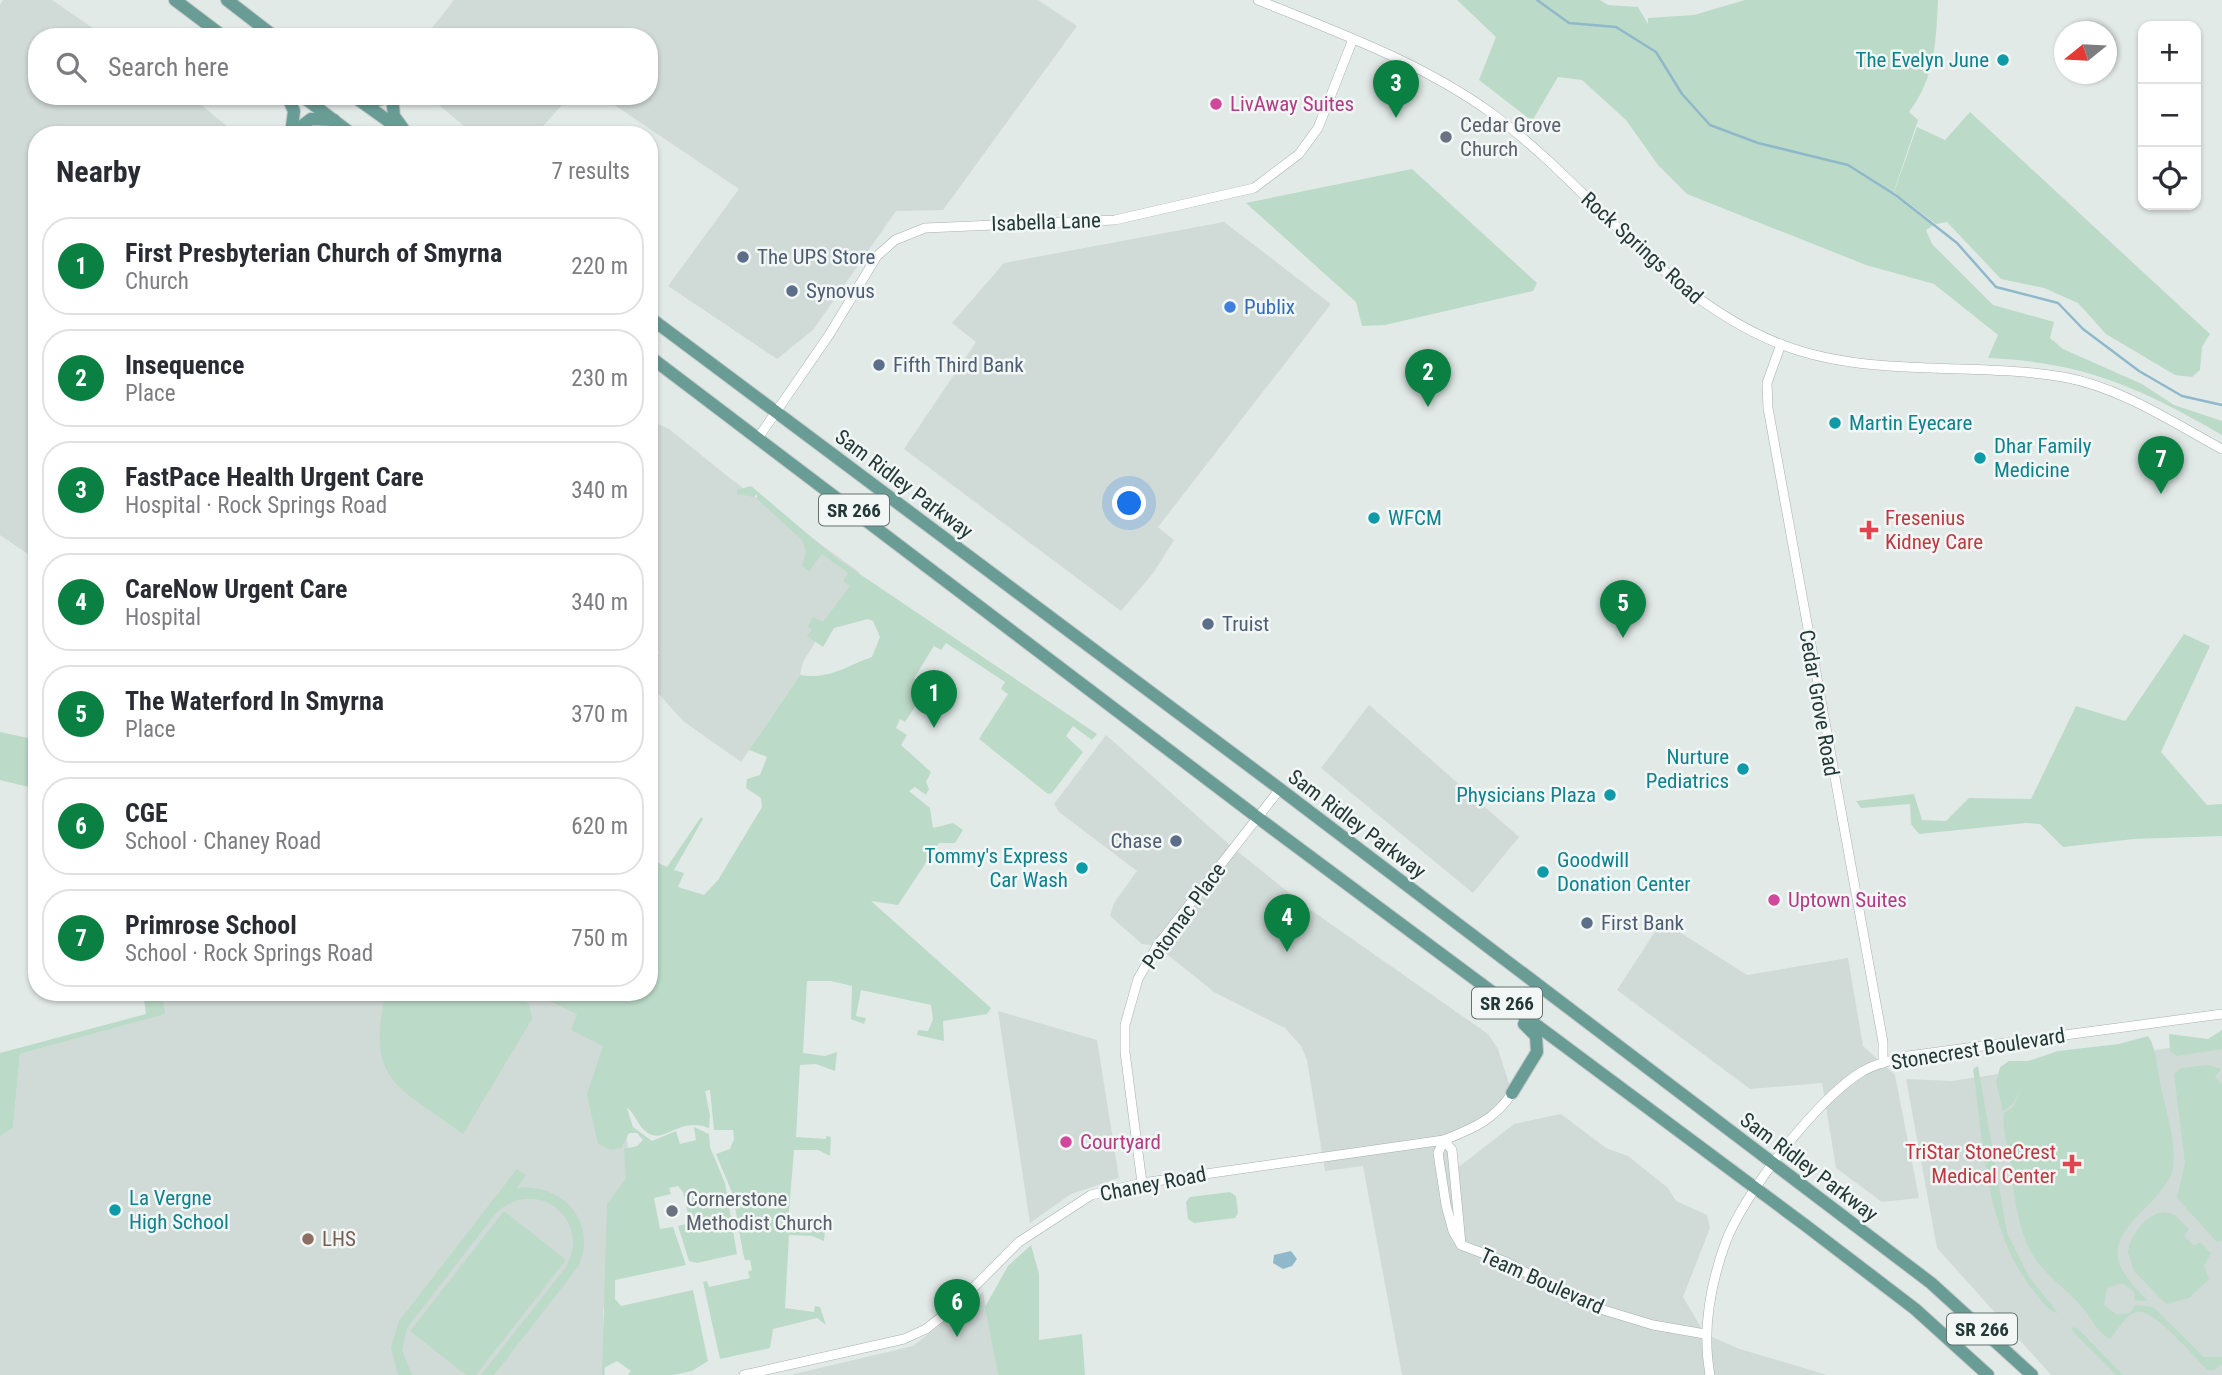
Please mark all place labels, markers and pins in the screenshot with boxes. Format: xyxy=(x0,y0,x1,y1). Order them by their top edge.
place label: The Evelyn June xyxy=(1856,48,1989,72)
marker: The Evelyn June xyxy=(1995,52,2011,68)
pin: 3 xyxy=(1373,60,1419,118)
place label: LivAway Suites xyxy=(1230,92,1354,116)
marker: LivAway Suites xyxy=(1208,96,1224,112)
place label: Cedar Grove Church xyxy=(1460,113,1561,161)
marker: Cedar Grove Church xyxy=(1438,129,1454,145)
place label: The UPS Store xyxy=(757,245,876,269)
marker: The UPS Store xyxy=(735,249,751,265)
place label: Synovus xyxy=(806,279,875,303)
marker: Synovus xyxy=(784,283,800,299)
place label: Publix xyxy=(1244,295,1295,319)
marker: Publix xyxy=(1222,299,1238,315)
pin: 2 xyxy=(1405,349,1451,407)
place label: Fifth Third Bank xyxy=(893,353,1024,377)
marker: Fifth Third Bank xyxy=(871,357,887,373)
place label: Martin Eyecare xyxy=(1849,411,1972,435)
marker: Martin Eyecare xyxy=(1827,415,1843,431)
place label: Dhar Family Medicine xyxy=(1994,434,2092,482)
pin: 7 xyxy=(2138,436,2184,494)
marker: Dhar Family Medicine xyxy=(1972,450,1988,466)
place label: WFCM xyxy=(1388,506,1442,530)
place label: Fresenius Kidney Care xyxy=(1885,506,1983,554)
marker: WFCM xyxy=(1366,510,1382,526)
marker: Fresenius Kidney Care xyxy=(1859,520,1879,540)
pin: 5 xyxy=(1600,580,1646,638)
place label: Truist xyxy=(1222,612,1269,636)
marker: Truist xyxy=(1200,616,1216,632)
pin: 1 xyxy=(911,670,957,728)
place label: Nurture Pediatrics xyxy=(1646,745,1729,793)
marker: Nurture Pediatrics xyxy=(1735,761,1751,777)
place label: Physicians Plaza xyxy=(1456,783,1596,807)
marker: Physicians Plaza xyxy=(1602,787,1618,803)
place label: Chase xyxy=(1110,829,1162,853)
marker: Chase xyxy=(1168,833,1184,849)
place label: Tommy's Express Car Wash xyxy=(925,844,1068,892)
place label: Goodwill Donation Center xyxy=(1557,848,1691,896)
marker: Tommy's Express Car Wash xyxy=(1074,860,1090,876)
marker: Goodwill Donation Center xyxy=(1535,864,1551,880)
place label: Uptown Suites xyxy=(1788,888,1907,912)
marker: Uptown Suites xyxy=(1766,892,1782,908)
pin: 4 xyxy=(1264,894,1310,952)
place label: First Bank xyxy=(1601,911,1685,935)
marker: First Bank xyxy=(1579,915,1595,931)
place label: Courtyard xyxy=(1080,1130,1161,1154)
marker: Courtyard xyxy=(1058,1134,1074,1150)
place label: TriStar StoneCrest Medical Center xyxy=(1905,1140,2056,1188)
marker: TriStar StoneCrest Medical Center xyxy=(2062,1154,2082,1174)
place label: La Vergne High School xyxy=(129,1186,229,1234)
place label: Cornerstone Methodist Church xyxy=(686,1187,833,1235)
marker: La Vergne High School xyxy=(107,1202,123,1218)
marker: Cornerstone Methodist Church xyxy=(664,1203,680,1219)
place label: LHS xyxy=(322,1227,356,1251)
marker: LHS xyxy=(300,1231,316,1247)
pin: 6 xyxy=(934,1279,980,1337)

